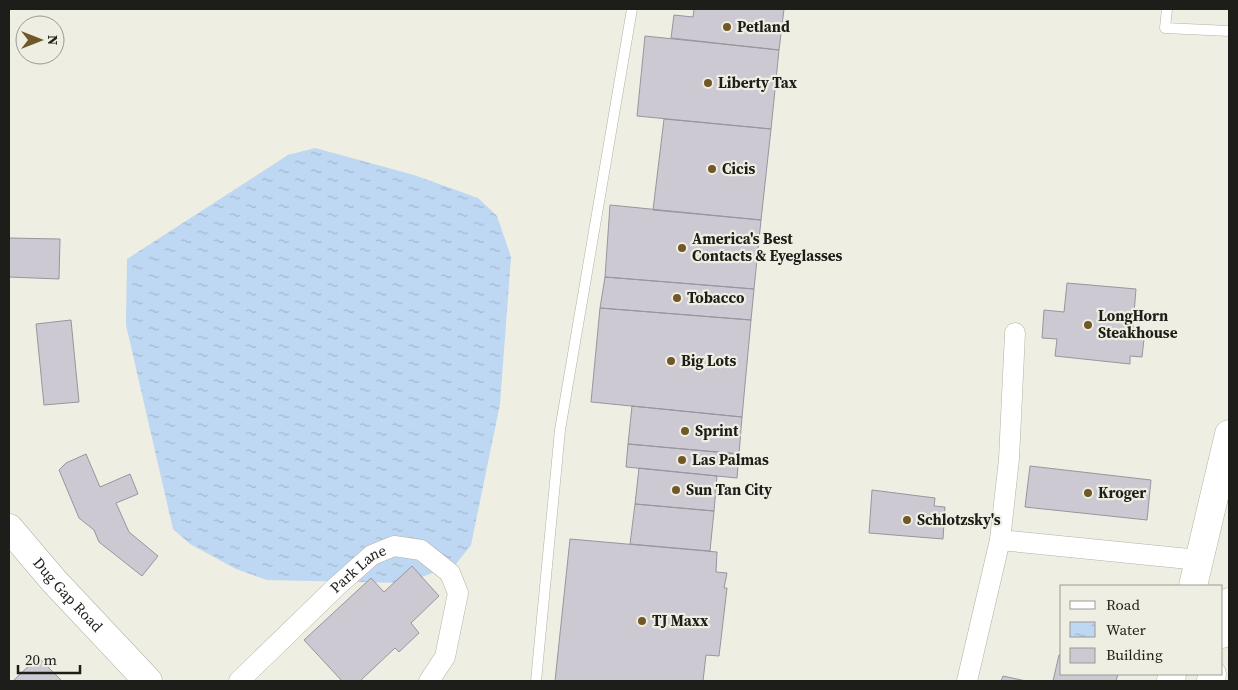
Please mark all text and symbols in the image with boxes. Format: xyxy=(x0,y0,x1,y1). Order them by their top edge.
north arrow xyxy=(15,15,65,65)
place label: Petland xyxy=(737,16,790,37)
marker: Petland xyxy=(721,21,733,33)
text: N xyxy=(43,35,63,45)
place label: Liberty Tax xyxy=(718,72,798,93)
marker: Liberty Tax xyxy=(702,77,714,89)
place label: Cicis xyxy=(722,158,756,179)
marker: Cicis xyxy=(706,163,718,175)
place label: America's Best Contacts & Eyeglasses xyxy=(692,228,843,266)
marker: America's Best Contacts & Eyeglasses xyxy=(676,242,688,254)
place label: Tobacco xyxy=(687,287,745,308)
marker: Tobacco xyxy=(671,292,683,304)
place label: LongHorn Steakhouse xyxy=(1098,305,1178,343)
marker: LongHorn Steakhouse xyxy=(1082,319,1094,331)
place label: Big Lots xyxy=(681,350,736,371)
marker: Big Lots xyxy=(665,355,677,367)
place label: Sprint xyxy=(695,420,739,441)
marker: Sprint xyxy=(679,425,691,437)
place label: Las Palmas xyxy=(692,449,769,470)
marker: Las Palmas xyxy=(676,454,688,466)
place label: Sun Tan City xyxy=(686,479,772,500)
place label: Kroger xyxy=(1098,482,1146,503)
marker: Sun Tan City xyxy=(670,484,682,496)
marker: Kroger xyxy=(1082,487,1094,499)
place label: Schlotzsky's xyxy=(917,509,1001,530)
marker: Schlotzsky's xyxy=(901,514,913,526)
street label: Park Lane xyxy=(325,539,390,598)
street label: Dug Gap Road xyxy=(28,553,108,637)
legend xyxy=(1060,585,1223,675)
text: Road xyxy=(1106,594,1140,615)
place label: TJ Maxx xyxy=(652,610,709,631)
marker: TJ Maxx xyxy=(636,615,648,627)
text: Water xyxy=(1106,619,1147,640)
scale bar xyxy=(18,642,80,674)
text: Building xyxy=(1106,644,1163,665)
text: 20 m xyxy=(25,649,57,670)

